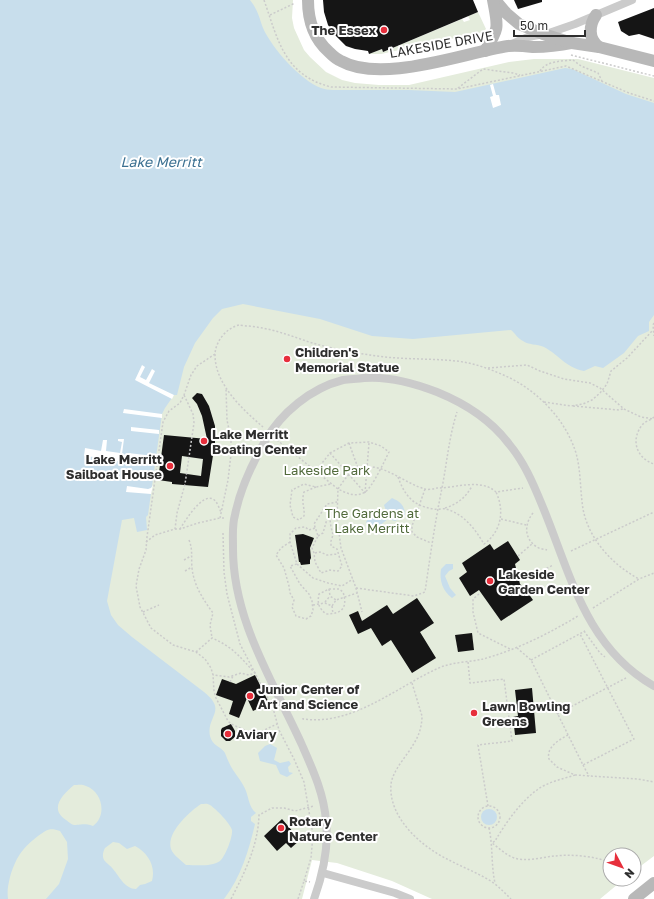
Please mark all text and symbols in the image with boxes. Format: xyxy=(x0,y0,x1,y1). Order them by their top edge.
scale bar xyxy=(514,12,585,38)
text: 50 m xyxy=(520,18,548,33)
place label: The Essex xyxy=(311,22,376,38)
marker: The Essex xyxy=(379,25,389,35)
street label: LAKESIDE DRIVE xyxy=(388,27,494,61)
water label: Lake Merritt xyxy=(120,153,203,170)
place label: Children's Memorial Statue xyxy=(295,344,399,375)
marker: Children's Memorial Statue xyxy=(282,354,292,364)
place label: Lake Merritt Boating Center xyxy=(212,426,307,457)
marker: Lake Merritt Boating Center xyxy=(199,436,209,446)
place label: Lake Merritt Sailboat House xyxy=(66,451,162,482)
marker: Lake Merritt Sailboat House xyxy=(165,461,175,471)
park label: Lakeside Park xyxy=(284,462,371,478)
park label: The Gardens at Lake Merritt xyxy=(325,505,419,536)
place label: Lakeside Garden Center xyxy=(498,566,589,597)
marker: Lakeside Garden Center xyxy=(485,576,495,586)
place label: Junior Center of Art and Science xyxy=(258,681,359,712)
marker: Junior Center of Art and Science xyxy=(245,691,255,701)
place label: Lawn Bowling Greens xyxy=(482,698,570,729)
marker: Lawn Bowling Greens xyxy=(469,708,479,718)
place label: Aviary xyxy=(236,726,277,742)
marker: Aviary xyxy=(223,729,233,739)
place label: Rotary Nature Center xyxy=(289,813,378,844)
marker: Rotary Nature Center xyxy=(276,823,286,833)
north arrow xyxy=(602,847,642,887)
text: N xyxy=(622,866,638,881)

